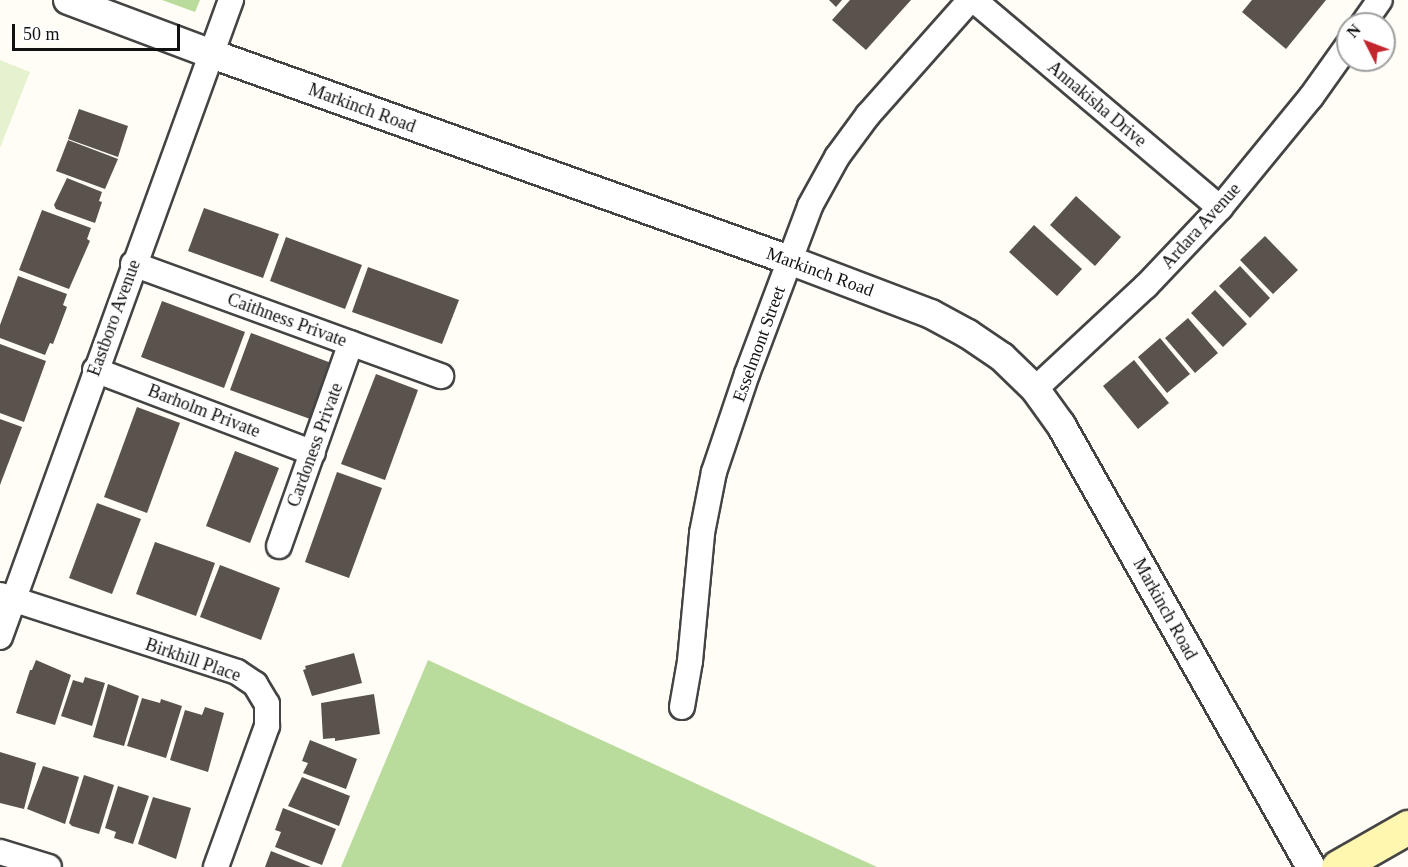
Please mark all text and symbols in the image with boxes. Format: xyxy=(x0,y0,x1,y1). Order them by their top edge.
scale bar xyxy=(15,12,183,50)
north arrow xyxy=(1336,12,1396,72)
text: N xyxy=(1344,21,1364,41)
text: 50 m xyxy=(23,24,60,44)
street label: Annakisha Drive xyxy=(1043,56,1151,152)
street label: Markinch Road xyxy=(305,79,419,137)
street label: Ardara Avenue xyxy=(1156,178,1246,274)
street label: Markinch Road xyxy=(763,243,877,301)
street label: Eastboro Avenue xyxy=(83,256,145,380)
street label: Esselmont Street xyxy=(728,283,790,405)
street label: Caithness Private xyxy=(224,288,350,352)
street label: Barholm Private xyxy=(145,380,263,442)
street label: Cardoness Private xyxy=(283,380,347,510)
street label: Markinch Road xyxy=(1128,555,1202,663)
street label: Birkhill Place xyxy=(142,634,244,686)

